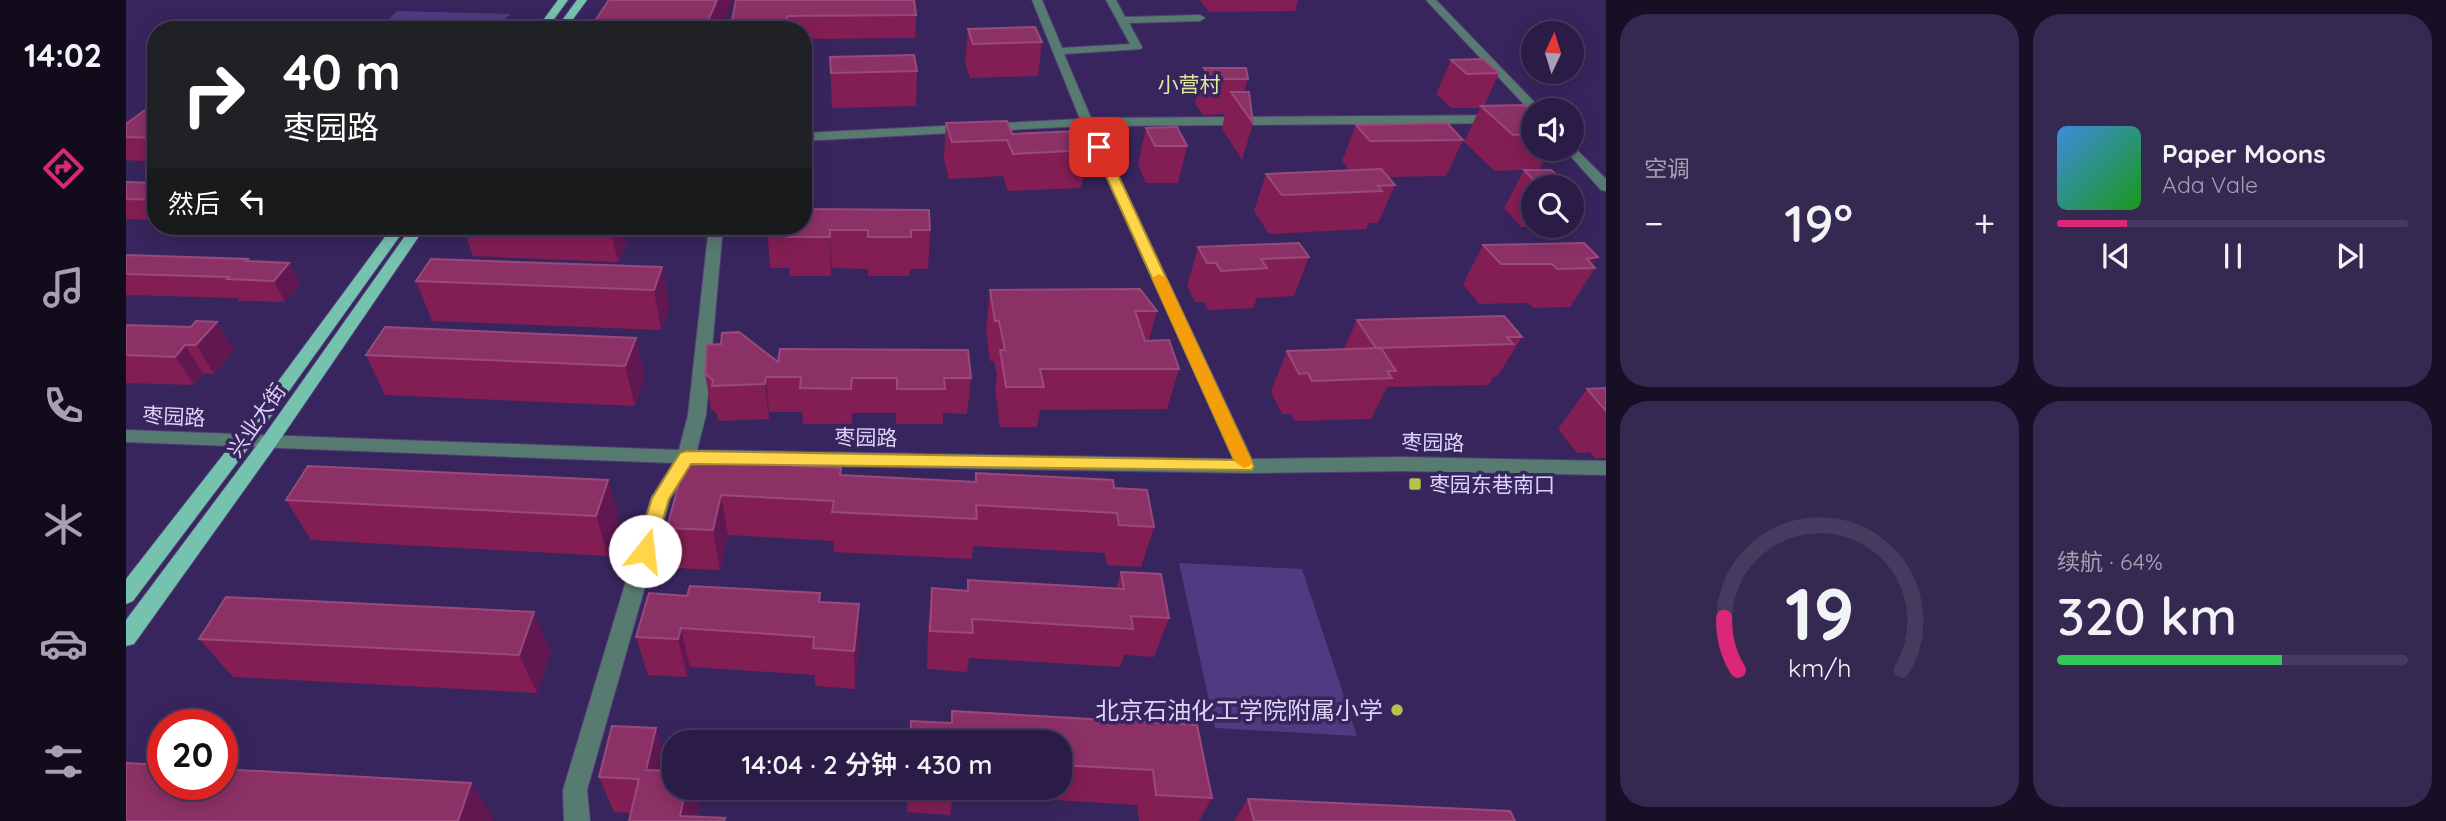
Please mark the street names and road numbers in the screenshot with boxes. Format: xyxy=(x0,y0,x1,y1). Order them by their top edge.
street label: 兴业大街 xyxy=(221,378,291,462)
street label: 枣园路 xyxy=(142,401,206,431)
street label: 枣园路 xyxy=(834,423,898,451)
street label: 枣园路 xyxy=(1401,428,1465,456)

